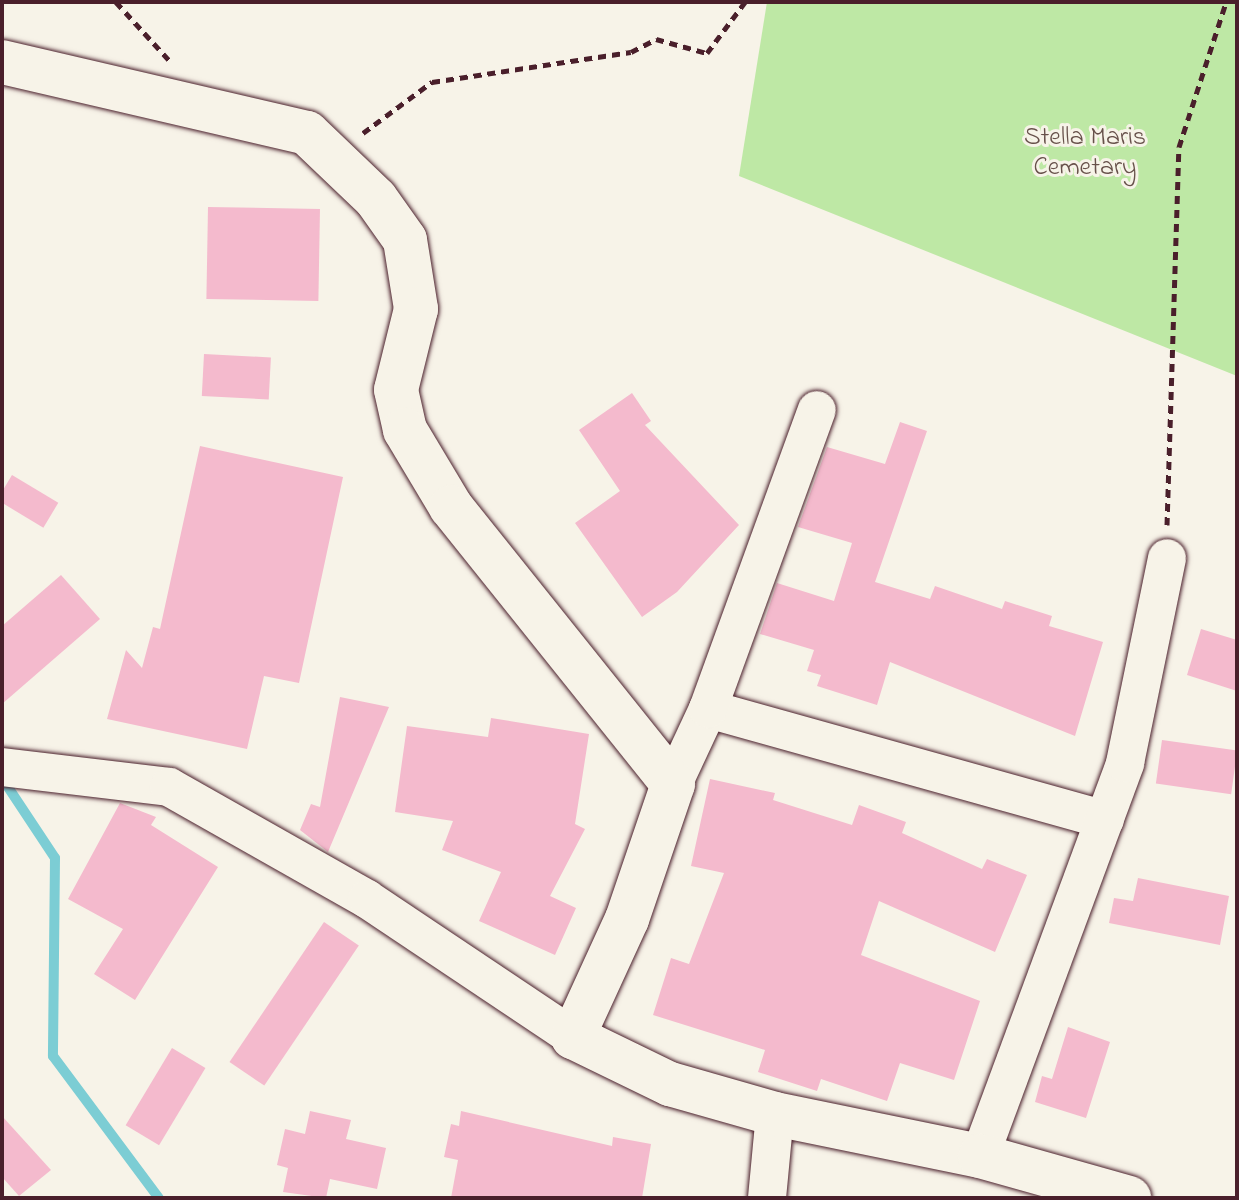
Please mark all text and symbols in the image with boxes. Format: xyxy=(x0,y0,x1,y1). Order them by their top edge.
park label: Stella Maris Cemetary xyxy=(1024,123,1146,184)

